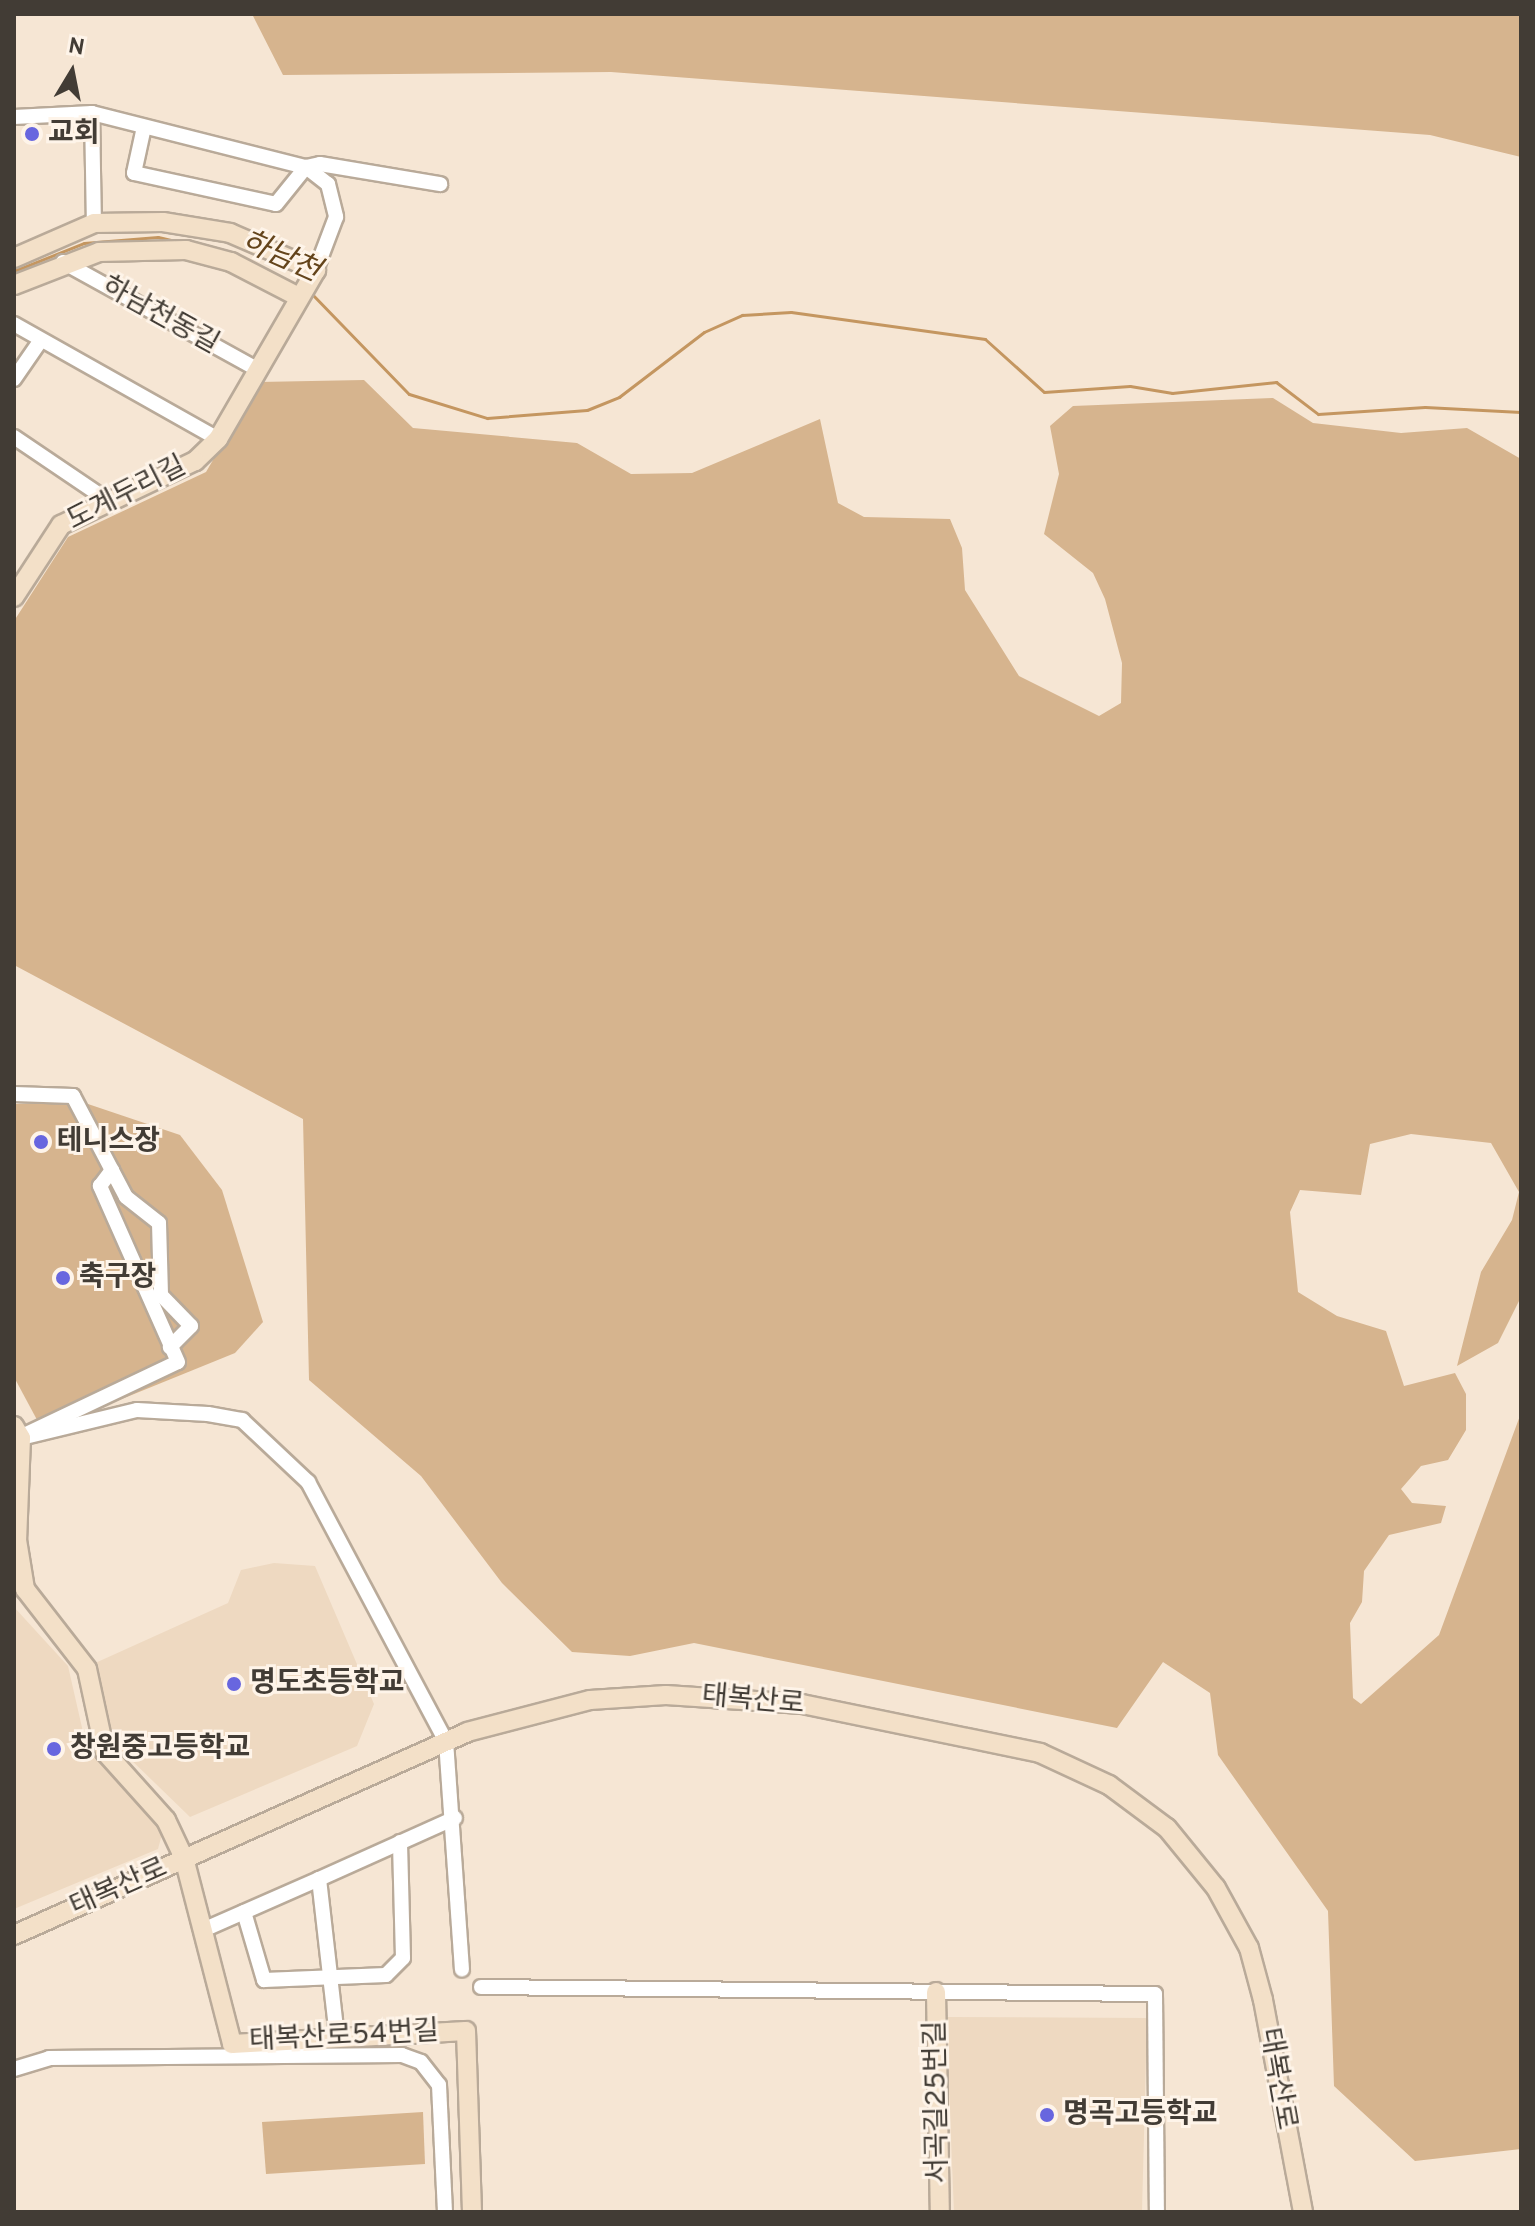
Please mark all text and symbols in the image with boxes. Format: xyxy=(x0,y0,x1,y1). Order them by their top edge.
north arrow xyxy=(32,32,112,112)
text: N xyxy=(66,33,86,63)
place label: 교회 xyxy=(48,117,100,151)
marker: 교회 xyxy=(23,125,41,143)
water label: 하남천 xyxy=(235,225,325,291)
street label: 하남천동길 xyxy=(96,270,224,362)
street label: 도계두리길 xyxy=(62,450,192,538)
place label: 테니스장 xyxy=(57,1125,160,1159)
marker: 테니스장 xyxy=(32,1133,50,1151)
place label: 축구장 xyxy=(79,1261,156,1295)
marker: 축구장 xyxy=(54,1269,72,1287)
place label: 명도초등학교 xyxy=(250,1667,405,1701)
marker: 명도초등학교 xyxy=(225,1675,243,1693)
street label: 태복산로 xyxy=(700,1680,806,1722)
place label: 창원중고등학교 xyxy=(70,1732,250,1766)
marker: 창원중고등학교 xyxy=(45,1740,63,1758)
street label: 태복산로 xyxy=(65,1852,173,1924)
street label: 태복산로54번길 xyxy=(248,2015,440,2059)
street label: 서곡길25번길 xyxy=(920,2020,956,2184)
street label: 태복산로 xyxy=(1252,2025,1302,2133)
place label: 명곡고등학교 xyxy=(1063,2098,1218,2132)
marker: 명곡고등학교 xyxy=(1038,2106,1056,2124)

